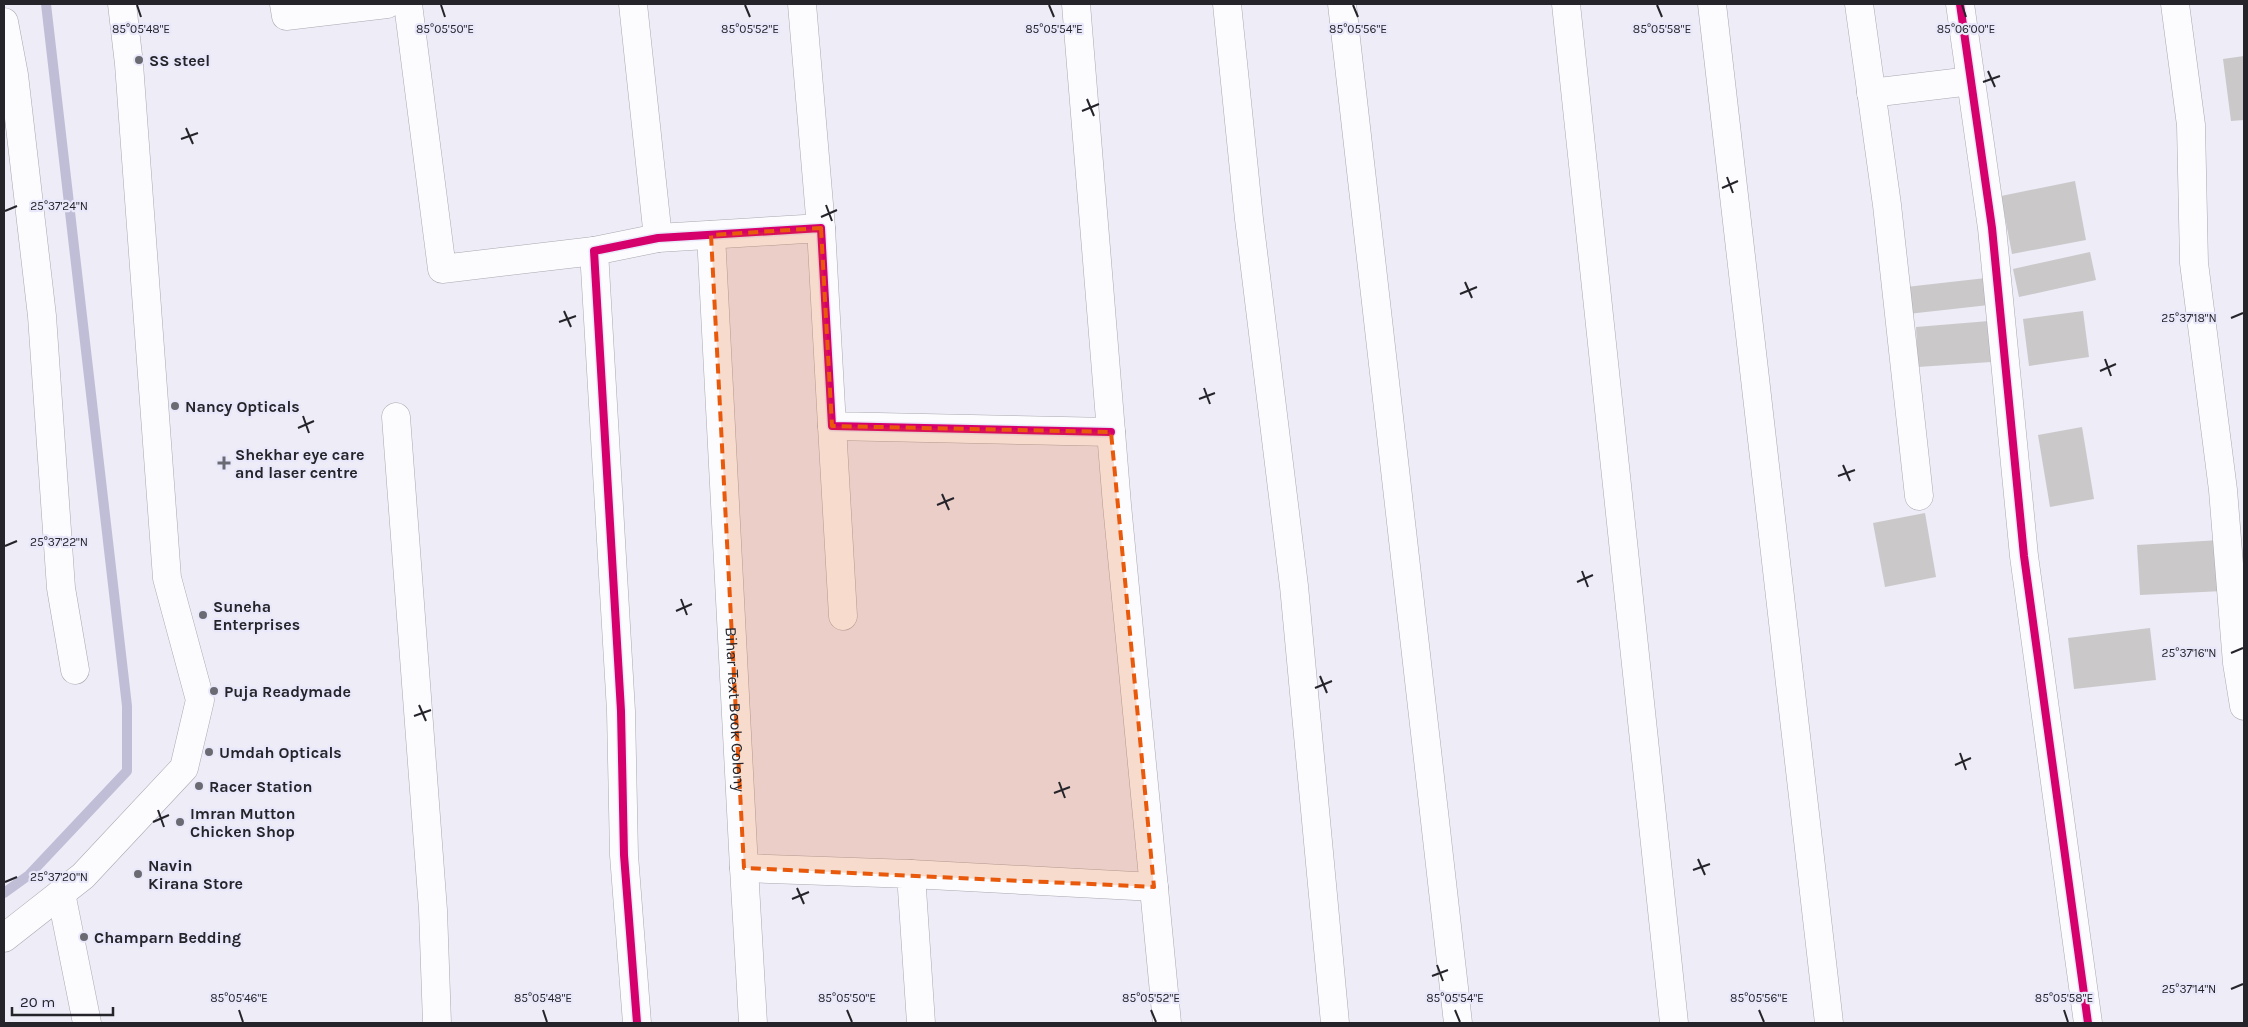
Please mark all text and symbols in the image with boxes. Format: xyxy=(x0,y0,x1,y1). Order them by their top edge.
text: 85°05'48"E xyxy=(112,22,170,36)
text: 85°05'50"E xyxy=(416,22,474,36)
text: 85°05'52"E xyxy=(721,22,779,36)
text: 85°05'54"E xyxy=(1025,22,1083,36)
text: 85°05'56"E xyxy=(1329,22,1387,36)
text: 85°05'58"E xyxy=(1633,22,1691,36)
text: 85°06'00"E xyxy=(1937,22,1995,36)
place label: SS steel xyxy=(149,51,210,70)
marker: SS steel xyxy=(133,54,145,66)
text: 25°37'24"N xyxy=(30,199,88,213)
text: 25°37'18"N xyxy=(2161,311,2217,325)
place label: Nancy Opticals xyxy=(185,397,300,416)
marker: Nancy Opticals xyxy=(169,400,181,412)
place label: Shekhar eye care and laser centre xyxy=(235,445,364,482)
marker: Shekhar eye care and laser centre xyxy=(217,456,231,470)
text: 25°37'22"N xyxy=(30,535,88,549)
place label: Suneha Enterprises xyxy=(213,597,300,634)
marker: Suneha Enterprises xyxy=(197,609,209,621)
street label: Bihar Text Book Colony xyxy=(722,626,750,793)
text: 25°37'16"N xyxy=(2162,646,2216,660)
place label: Puja Readymade xyxy=(224,682,351,701)
marker: Puja Readymade xyxy=(208,685,220,697)
place label: Umdah Opticals xyxy=(219,743,342,762)
marker: Umdah Opticals xyxy=(203,746,215,758)
place label: Racer Station xyxy=(209,777,312,796)
marker: Racer Station xyxy=(193,780,205,792)
place label: Imran Mutton Chicken Shop xyxy=(190,804,295,841)
marker: Imran Mutton Chicken Shop xyxy=(174,816,186,828)
place label: Navin Kirana Store xyxy=(148,856,243,893)
marker: Navin Kirana Store xyxy=(132,868,144,880)
text: 25°37'20"N xyxy=(30,870,88,884)
place label: Champarn Bedding xyxy=(94,928,241,947)
marker: Champarn Bedding xyxy=(78,931,90,943)
text: 25°37'14"N xyxy=(2162,982,2216,996)
scale bar xyxy=(12,984,114,1016)
text: 85°05'46"E xyxy=(210,991,268,1005)
text: 85°05'48"E xyxy=(514,991,572,1005)
text: 85°05'50"E xyxy=(818,991,876,1005)
text: 85°05'52"E xyxy=(1122,991,1180,1005)
text: 85°05'54"E xyxy=(1426,991,1484,1005)
text: 85°05'56"E xyxy=(1730,991,1788,1005)
text: 85°05'58"E xyxy=(2035,991,2093,1005)
text: 20 m xyxy=(20,993,55,1011)

